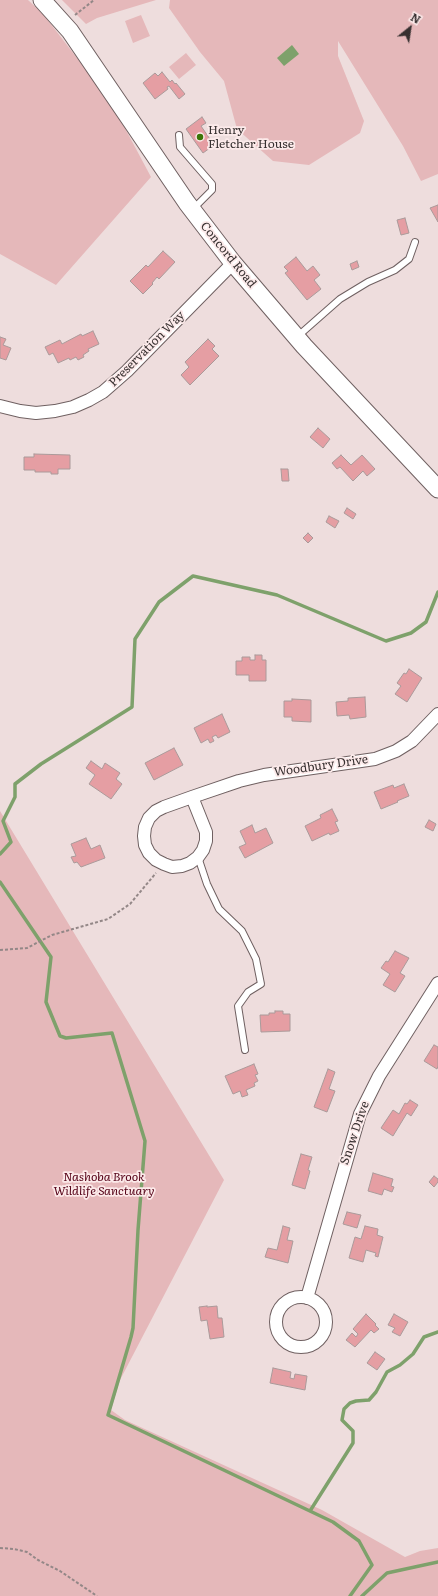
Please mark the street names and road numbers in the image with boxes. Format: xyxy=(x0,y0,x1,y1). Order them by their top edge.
street label: Concord Road xyxy=(197,219,259,291)
street label: Preservation Way xyxy=(106,308,188,390)
street label: Woodbury Drive xyxy=(273,752,369,780)
street label: Snow Drive xyxy=(337,1099,373,1167)

